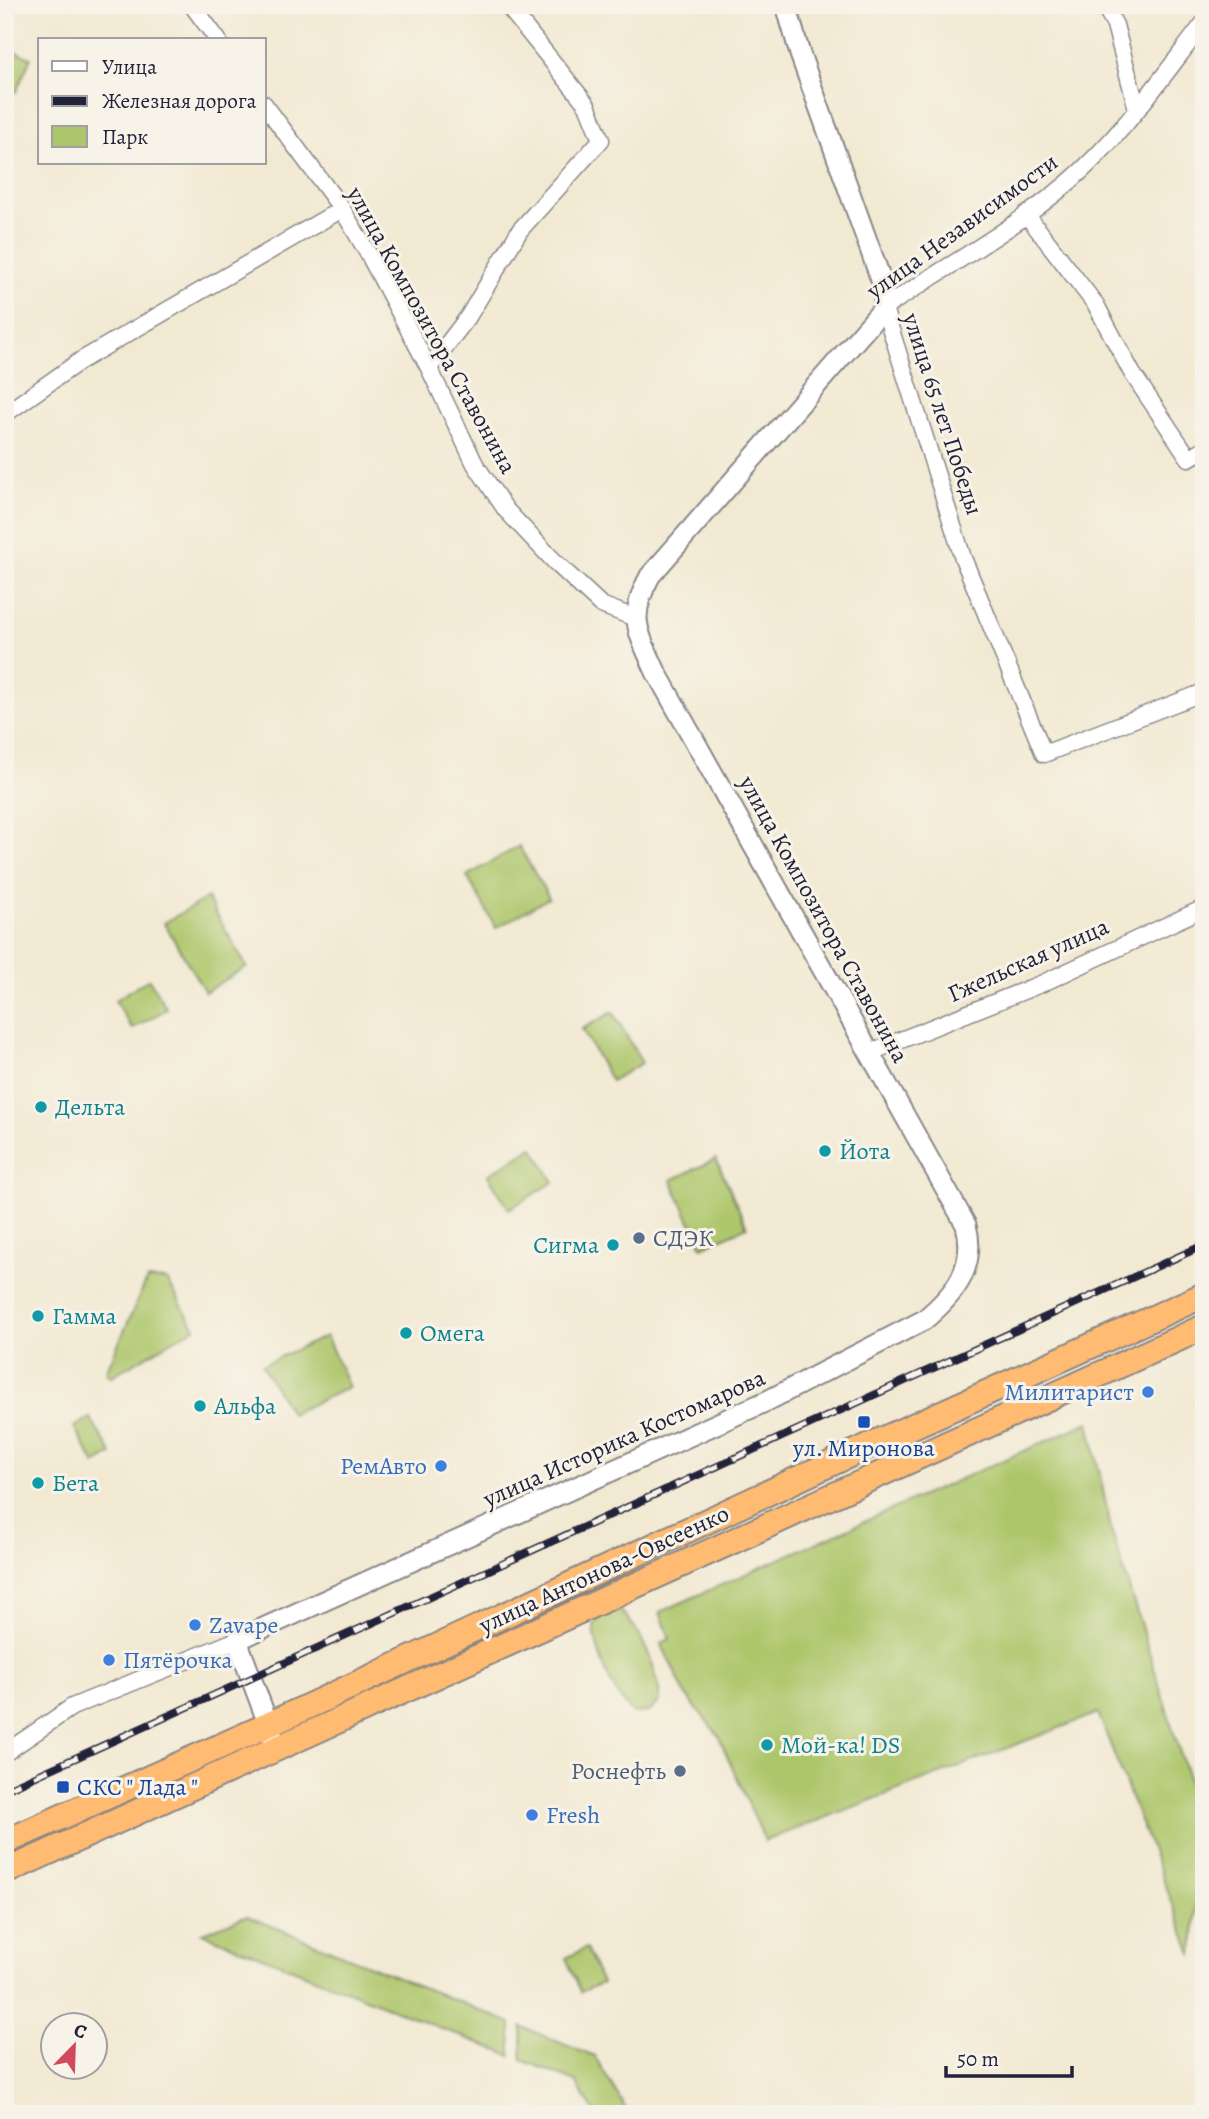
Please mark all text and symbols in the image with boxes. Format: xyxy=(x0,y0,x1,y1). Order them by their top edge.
legend xyxy=(38,38,266,164)
text: Улица xyxy=(102,53,157,81)
text: Железная дорога xyxy=(102,87,257,115)
text: Парк xyxy=(102,123,148,151)
street label: улица Независимости xyxy=(859,146,1064,307)
street label: улица Композитора Ставонина xyxy=(339,180,524,479)
street label: улица 65 лет Победы xyxy=(895,308,991,519)
street label: улица Композитора Ставонина xyxy=(731,769,916,1068)
street label: Гжельская улица xyxy=(942,910,1114,1010)
place label: Дельта xyxy=(55,1091,125,1123)
marker: Дельта xyxy=(33,1099,49,1115)
place label: Йота xyxy=(839,1135,890,1167)
marker: Йота xyxy=(817,1143,833,1159)
place label: СДЭК xyxy=(653,1222,714,1254)
place label: Сигма xyxy=(533,1229,599,1261)
marker: СДЭК xyxy=(631,1230,647,1246)
marker: Сигма xyxy=(605,1237,621,1253)
place label: Гамма xyxy=(52,1300,117,1332)
marker: Гамма xyxy=(30,1308,46,1324)
place label: Омега xyxy=(420,1317,485,1349)
marker: Омега xyxy=(398,1325,414,1341)
street label: улица Историка Костомарова xyxy=(477,1361,770,1515)
place label: Милитарист xyxy=(1004,1376,1134,1408)
marker: Милитарист xyxy=(1140,1384,1156,1400)
place label: Альфа xyxy=(213,1390,276,1422)
marker: Альфа xyxy=(192,1398,208,1414)
marker: ул. Миронова xyxy=(856,1414,872,1430)
place label: ул. Миронова xyxy=(792,1432,935,1464)
place label: РемАвто xyxy=(340,1450,427,1482)
marker: РемАвто xyxy=(433,1458,449,1474)
place label: Бета xyxy=(52,1467,99,1499)
marker: Бета xyxy=(30,1475,46,1491)
street label: улица Антонова-Овсеенко xyxy=(473,1497,734,1641)
place label: Zavape xyxy=(209,1609,278,1641)
marker: Zavape xyxy=(187,1617,203,1633)
place label: Пятёрочка xyxy=(123,1644,233,1676)
marker: Пятёрочка xyxy=(101,1652,117,1668)
place label: Мой-ка! DS xyxy=(781,1729,900,1761)
marker: Мой-ка! DS xyxy=(759,1737,775,1753)
place label: Роснефть xyxy=(571,1755,667,1787)
marker: Роснефть xyxy=(672,1763,688,1779)
place label: СКС " Лада " xyxy=(77,1771,198,1803)
marker: СКС " Лада " xyxy=(55,1779,71,1795)
place label: Fresh xyxy=(546,1799,600,1831)
marker: Fresh xyxy=(524,1807,540,1823)
north arrow xyxy=(38,2010,108,2080)
text: С xyxy=(70,2017,91,2046)
scale bar xyxy=(946,2035,1072,2079)
text: 50 m xyxy=(957,2045,999,2073)

